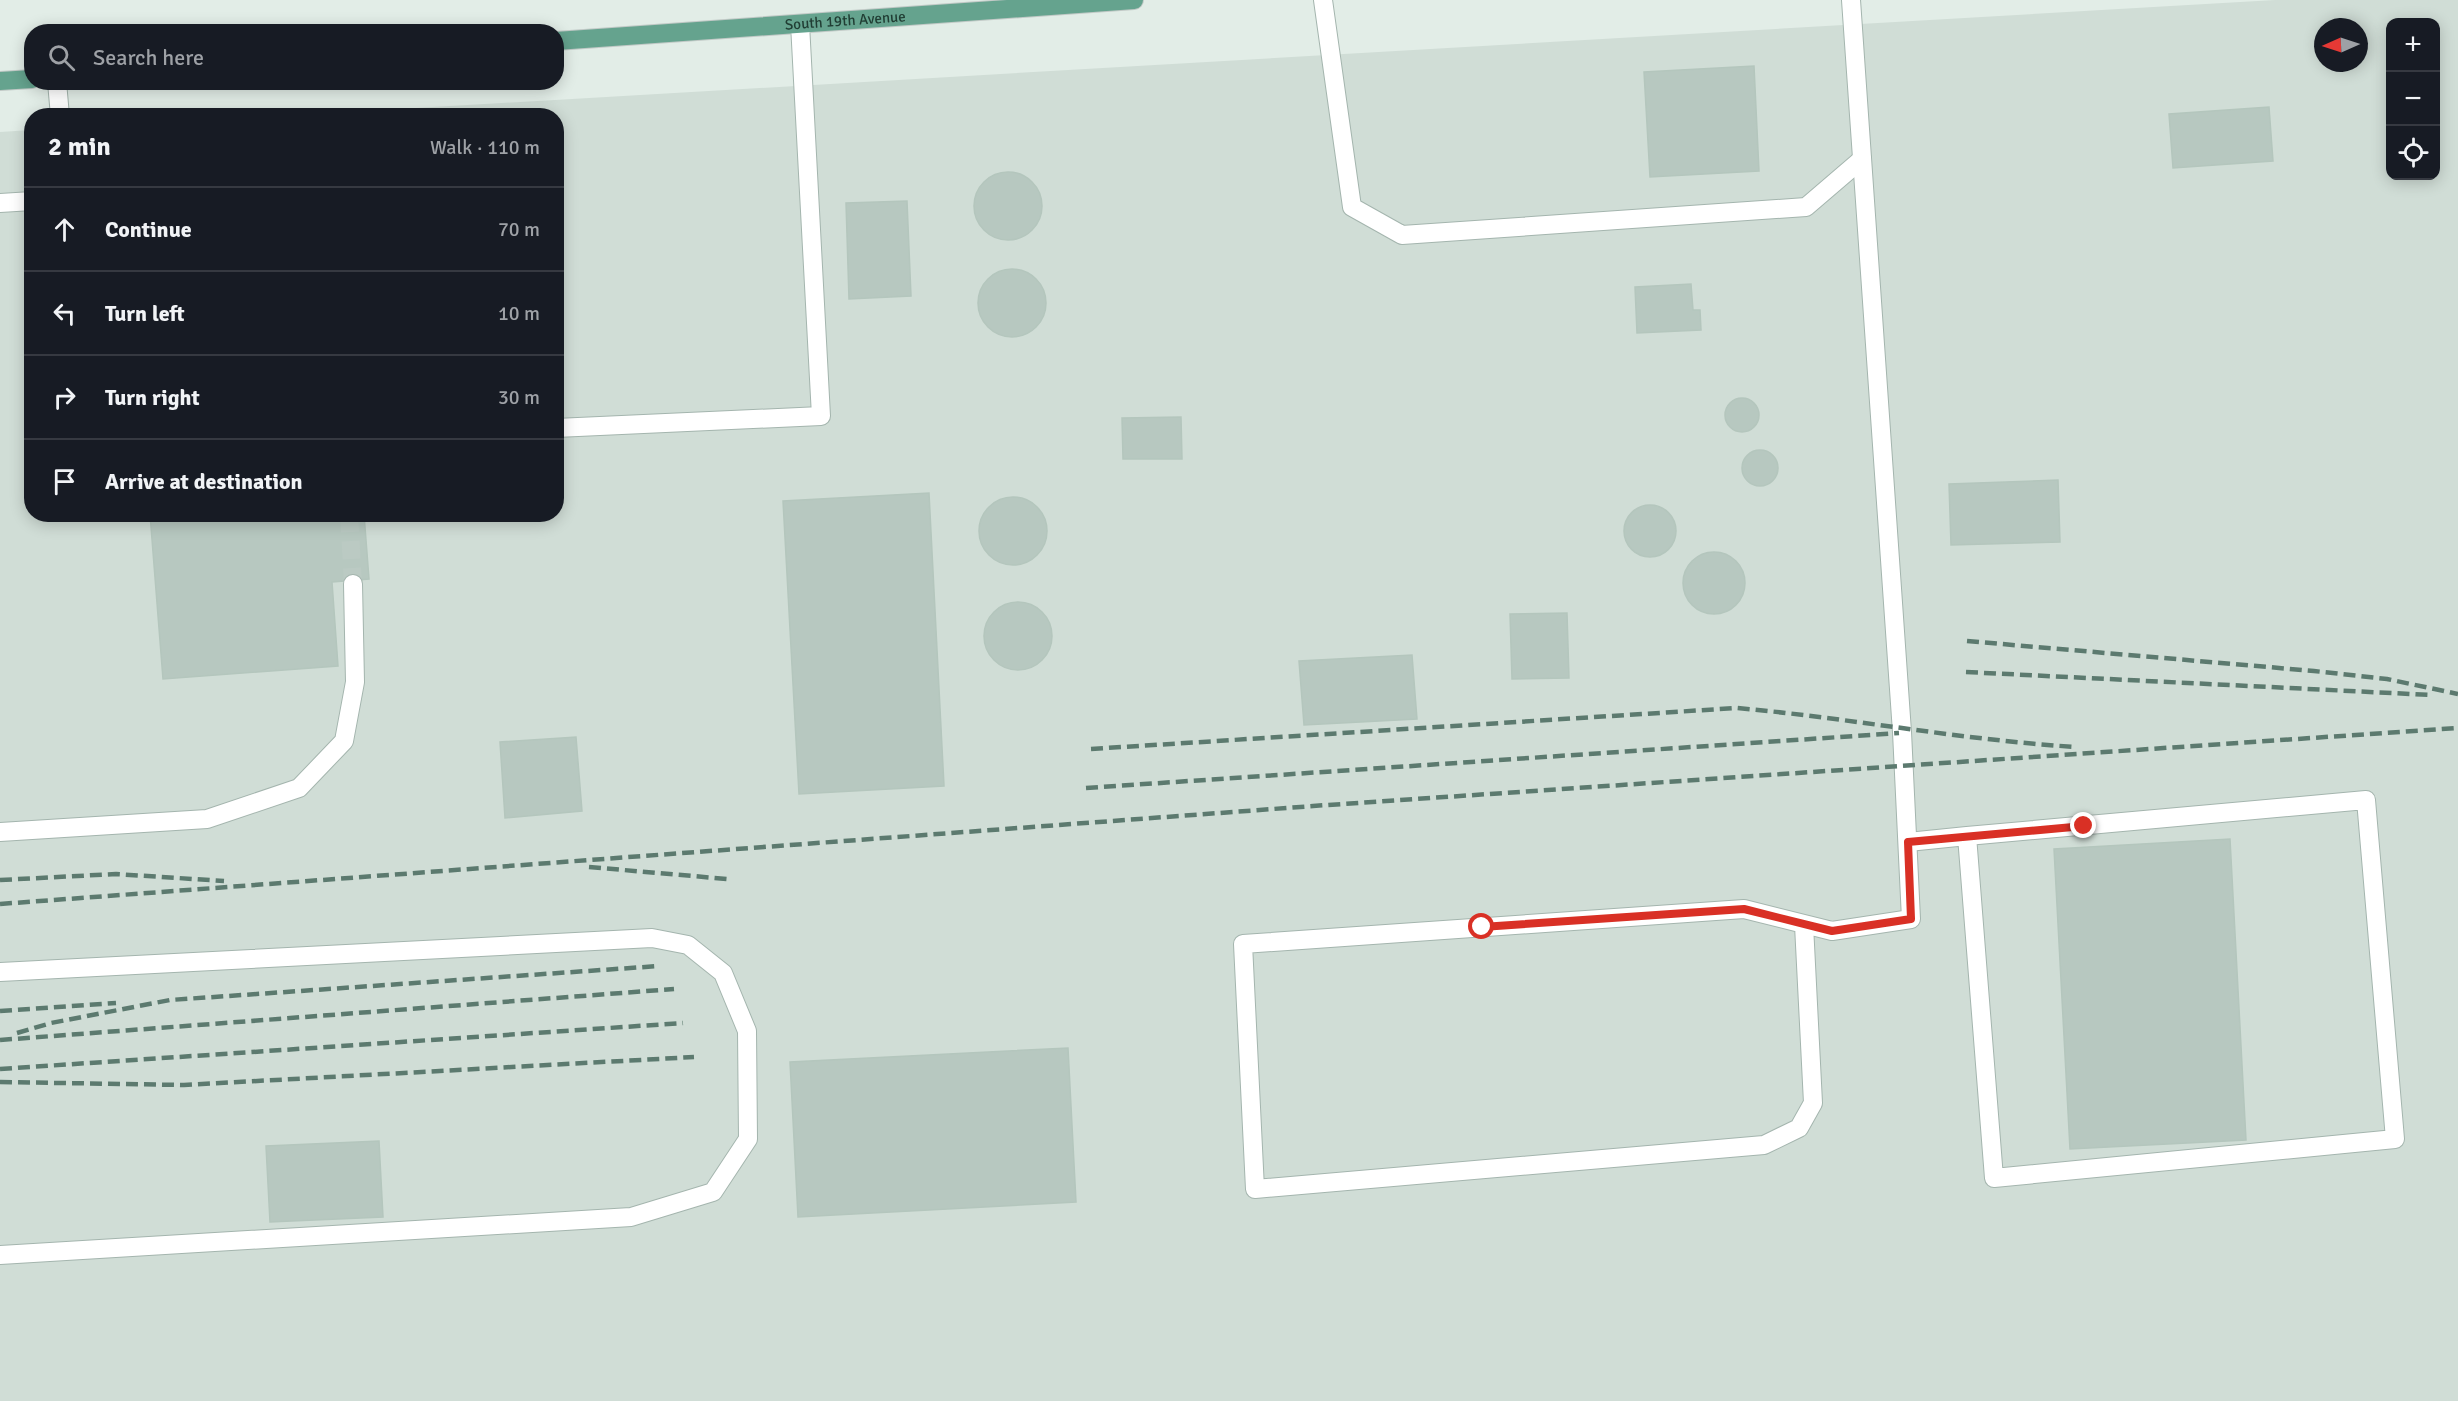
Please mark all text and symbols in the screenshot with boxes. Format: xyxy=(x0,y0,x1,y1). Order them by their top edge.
street label: South 19th Avenue xyxy=(784,7,906,34)
north arrow xyxy=(2314,18,2368,72)
map controls xyxy=(2386,18,2440,180)
button: + xyxy=(2386,18,2440,72)
search box xyxy=(24,24,564,90)
icon: search xyxy=(45,41,78,74)
text: Search here xyxy=(93,44,204,71)
button: − xyxy=(2386,72,2440,126)
button: locate xyxy=(2386,126,2440,180)
text: 2 min xyxy=(48,131,111,163)
text: Walk · 110 m xyxy=(430,135,540,160)
icon: ahead xyxy=(48,213,81,246)
text: Continue xyxy=(105,216,192,243)
text: 70 m xyxy=(498,217,540,242)
icon: left xyxy=(48,297,81,330)
text: Turn left xyxy=(105,300,185,327)
text: 10 m xyxy=(498,301,540,326)
icon: right xyxy=(48,381,81,414)
text: Turn right xyxy=(105,384,200,411)
text: 30 m xyxy=(498,385,540,410)
icon: arrive xyxy=(48,465,81,498)
text: Arrive at destination xyxy=(105,468,302,495)
route end xyxy=(2070,812,2096,838)
route start xyxy=(1468,913,1494,939)

